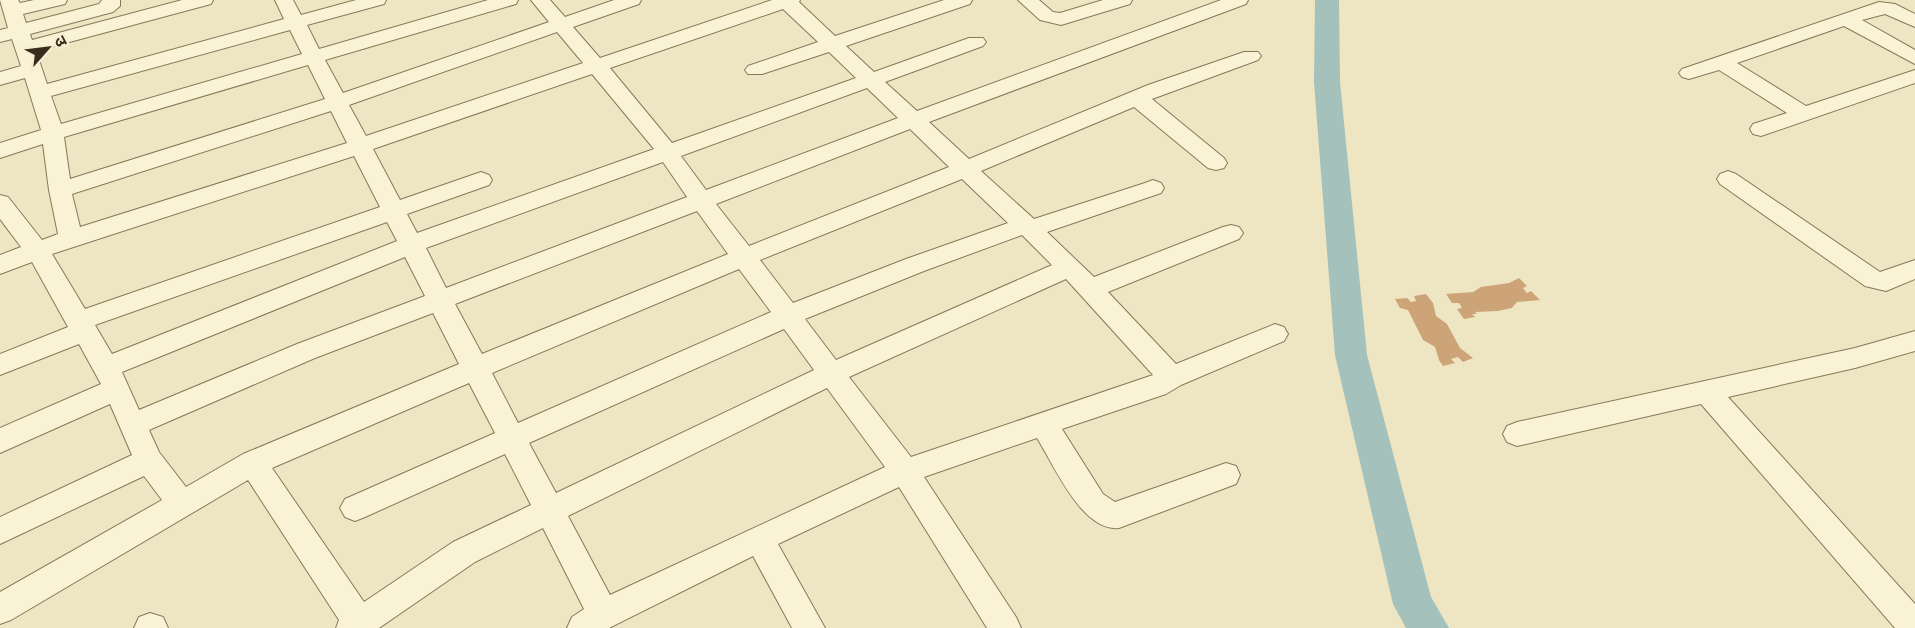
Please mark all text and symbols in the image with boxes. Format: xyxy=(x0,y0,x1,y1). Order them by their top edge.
north arrow xyxy=(18,18,78,78)
text: उ xyxy=(49,32,73,51)

